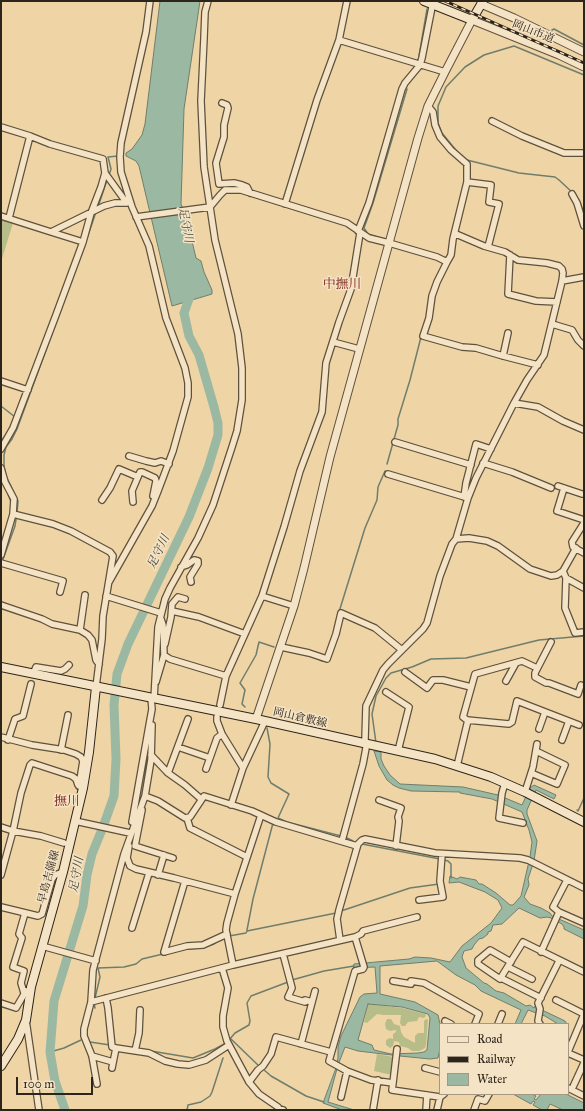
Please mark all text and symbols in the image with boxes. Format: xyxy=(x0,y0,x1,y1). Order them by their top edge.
street label: 岡山市道 xyxy=(510,18,556,46)
water label: 足守川 xyxy=(174,206,196,244)
district label: 中撫川 xyxy=(323,277,361,293)
water label: 足守川 xyxy=(145,533,173,571)
street label: 岡山倉敷線 xyxy=(272,705,328,731)
district label: 撫川 xyxy=(54,794,80,810)
street label: 早島吉備線 xyxy=(36,849,62,905)
water label: 足守川 xyxy=(67,856,87,894)
legend xyxy=(439,1023,569,1095)
text: Road xyxy=(477,1032,503,1046)
text: Railway xyxy=(477,1052,515,1066)
scale bar xyxy=(18,1069,95,1095)
text: Water xyxy=(477,1072,507,1086)
text: 100 m xyxy=(23,1077,54,1091)

